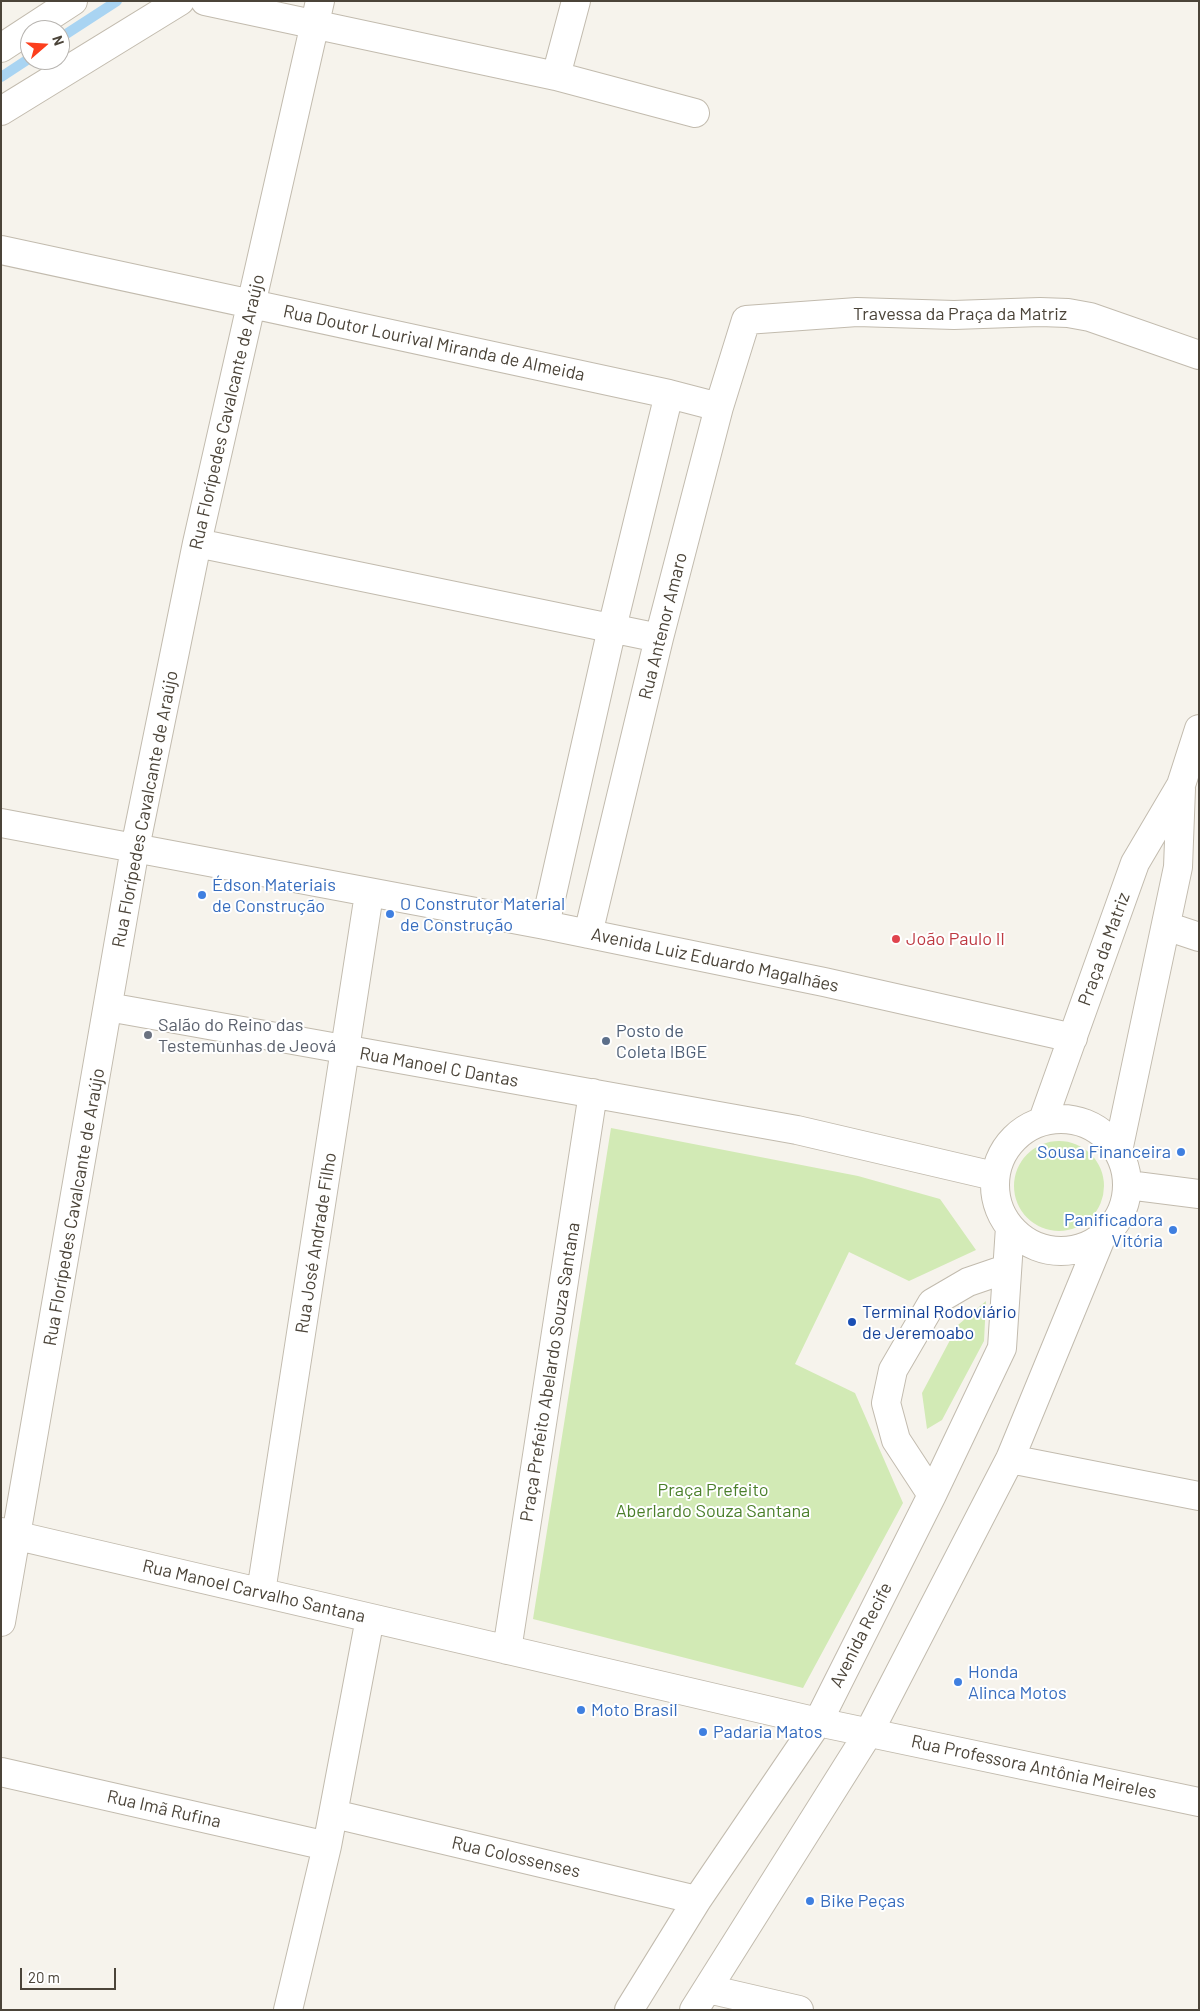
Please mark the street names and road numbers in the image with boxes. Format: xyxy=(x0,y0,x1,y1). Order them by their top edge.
street label: Rua Florípedes Cavalcante de Araújo xyxy=(185,272,269,552)
street label: Rua Doutor Lourival Miranda de Almeida xyxy=(281,300,587,386)
street label: Travessa da Praça da Matriz xyxy=(853,303,1067,325)
street label: Rua Antenor Amaro xyxy=(634,550,692,702)
street label: Rua Florípedes Cavalcante de Araújo xyxy=(108,669,182,949)
street label: Praça da Matriz xyxy=(1074,889,1134,1009)
street label: Avenida Luiz Eduardo Magalhães xyxy=(589,923,841,997)
street label: Rua Manoel C Dantas xyxy=(358,1042,520,1092)
street label: Rua Florípedes Cavalcante de Araújo xyxy=(39,1066,109,1348)
street label: Rua José Andrade Filho xyxy=(291,1151,341,1335)
street label: Praça Prefeito Abelardo Souza Santana xyxy=(516,1221,584,1523)
street label: Rua Manoel Carvalho Santana xyxy=(140,1555,368,1627)
street label: Avenida Recife xyxy=(825,1579,897,1691)
street label: Rua Professora Antônia Meireles xyxy=(909,1730,1159,1804)
street label: Rua Imã Rufina xyxy=(105,1785,223,1833)
street label: Rua Colossenses xyxy=(450,1832,582,1882)

